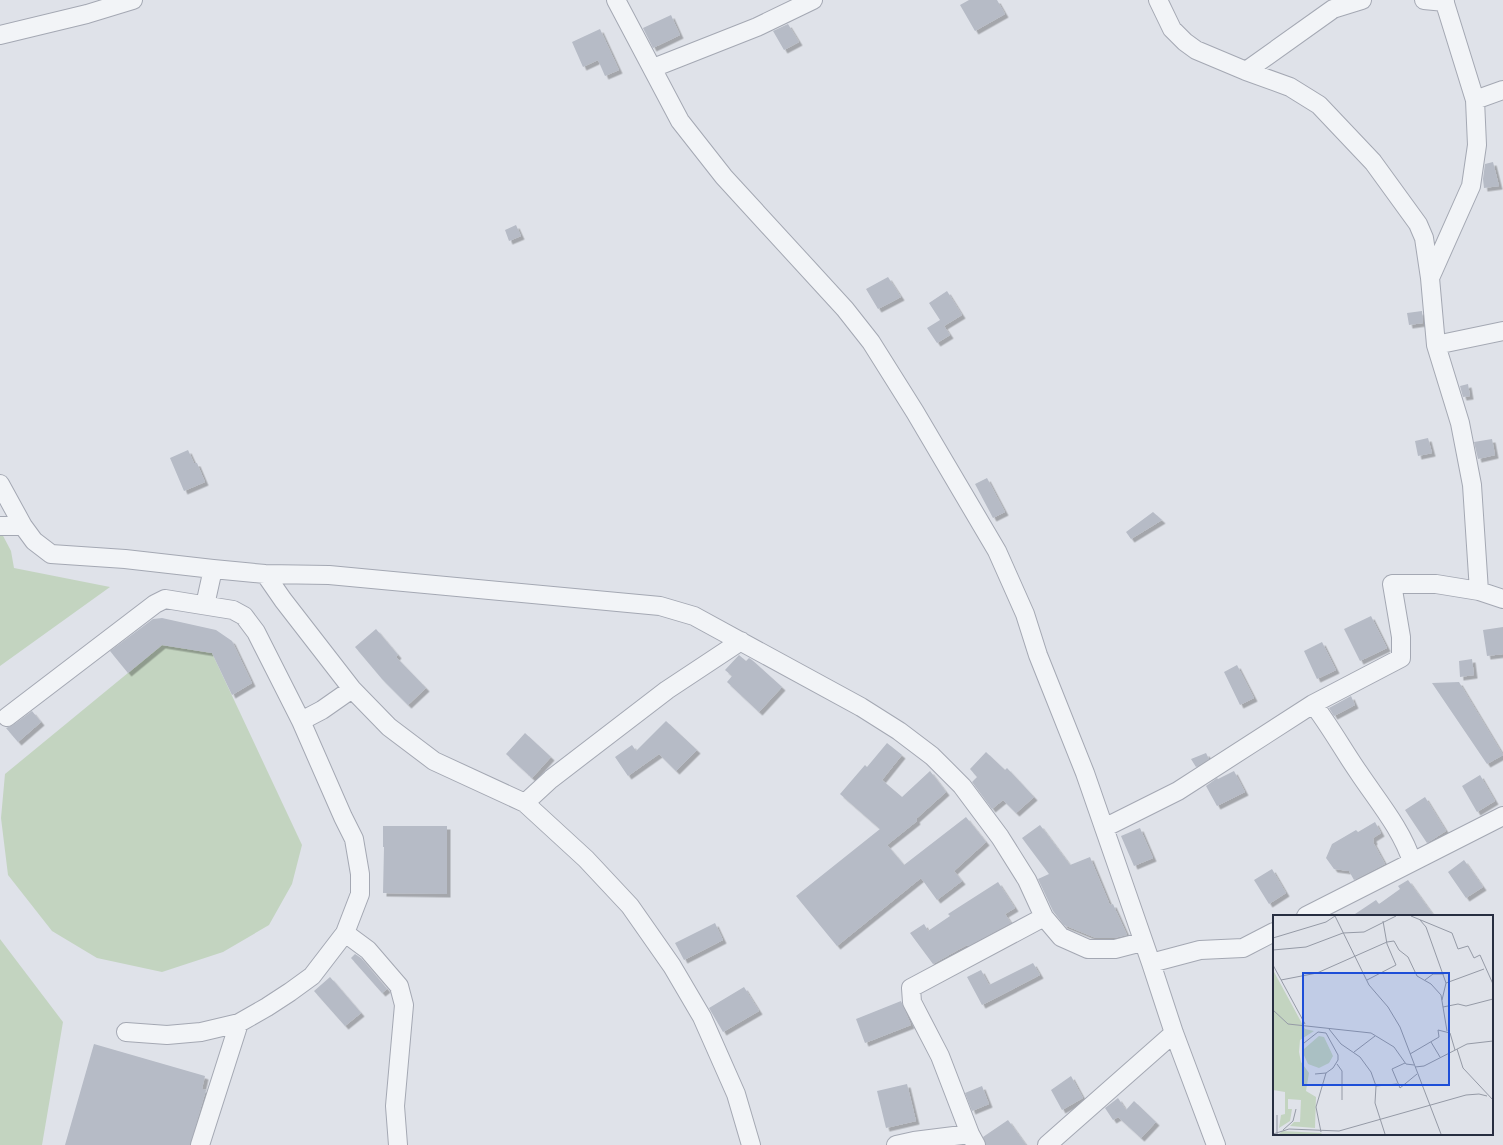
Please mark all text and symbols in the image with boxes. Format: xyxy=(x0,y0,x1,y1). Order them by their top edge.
inset map xyxy=(1273,915,1493,1135)

